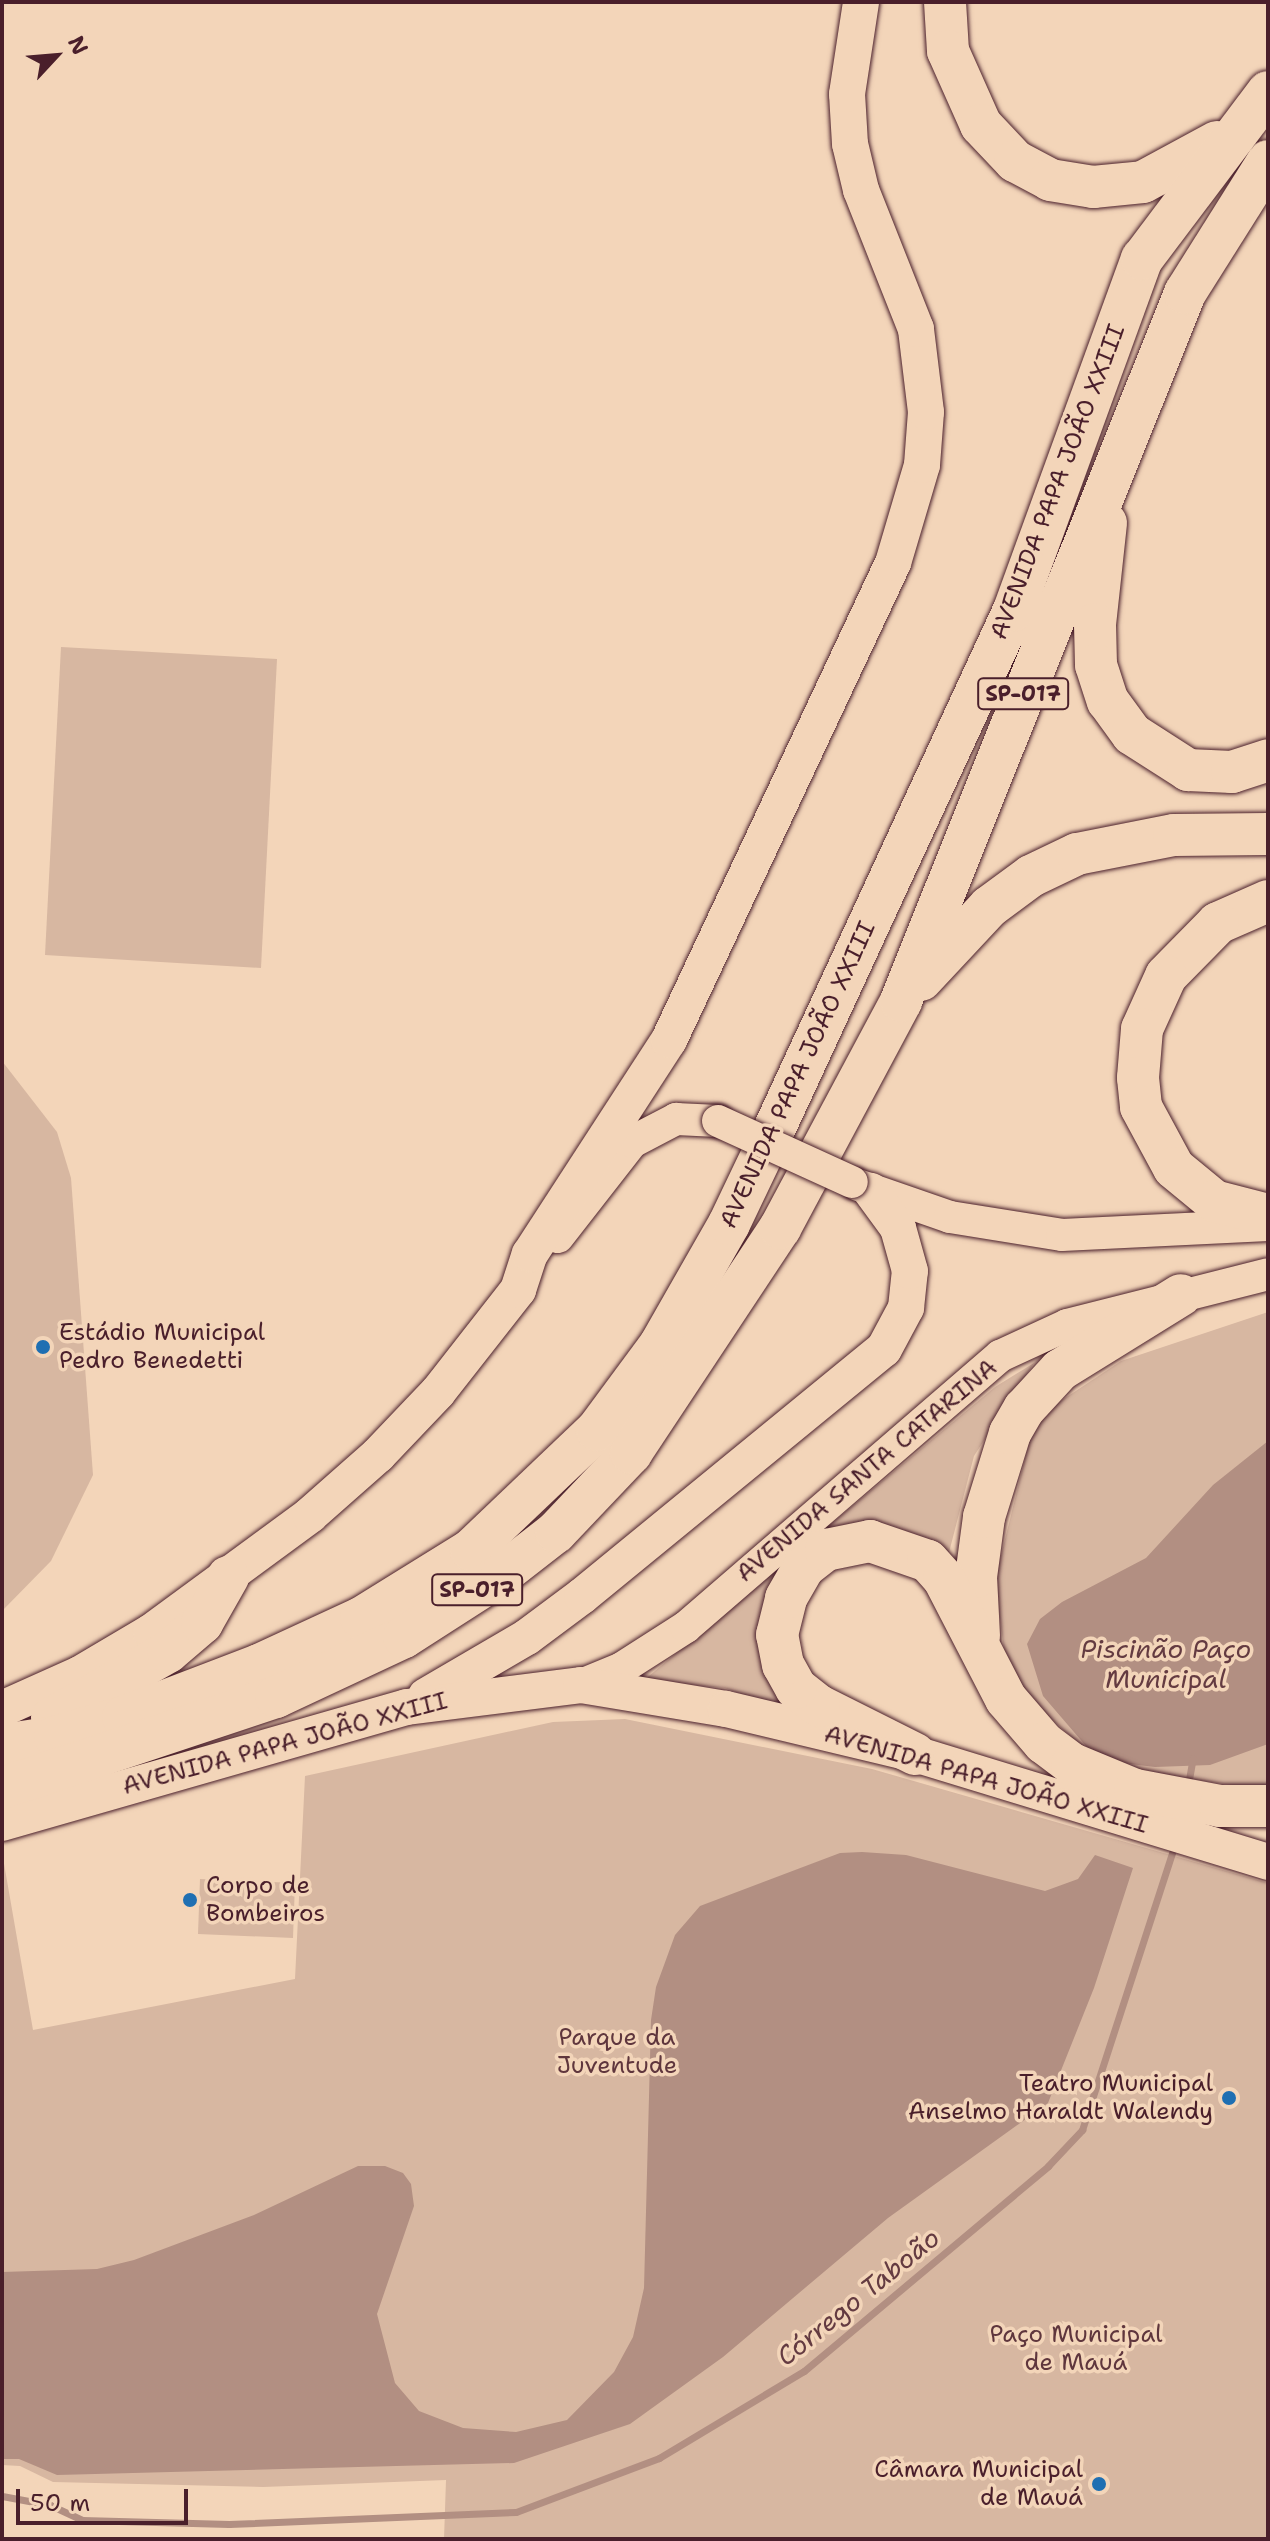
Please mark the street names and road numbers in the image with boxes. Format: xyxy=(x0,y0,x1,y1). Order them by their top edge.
street label: AVENIDA PAPA JOÃO XXIII xyxy=(984,320,1132,644)
road number: SP-017 xyxy=(977,676,1069,712)
street label: AVENIDA PAPA JOÃO XXIII xyxy=(714,917,882,1233)
street label: AVENIDA SANTA CATARINA xyxy=(731,1354,1003,1588)
road number: SP-017 xyxy=(431,1572,523,1608)
street label: AVENIDA PAPA JOÃO XXIII xyxy=(119,1687,451,1801)
street label: AVENIDA PAPA JOÃO XXIII xyxy=(821,1720,1151,1840)

